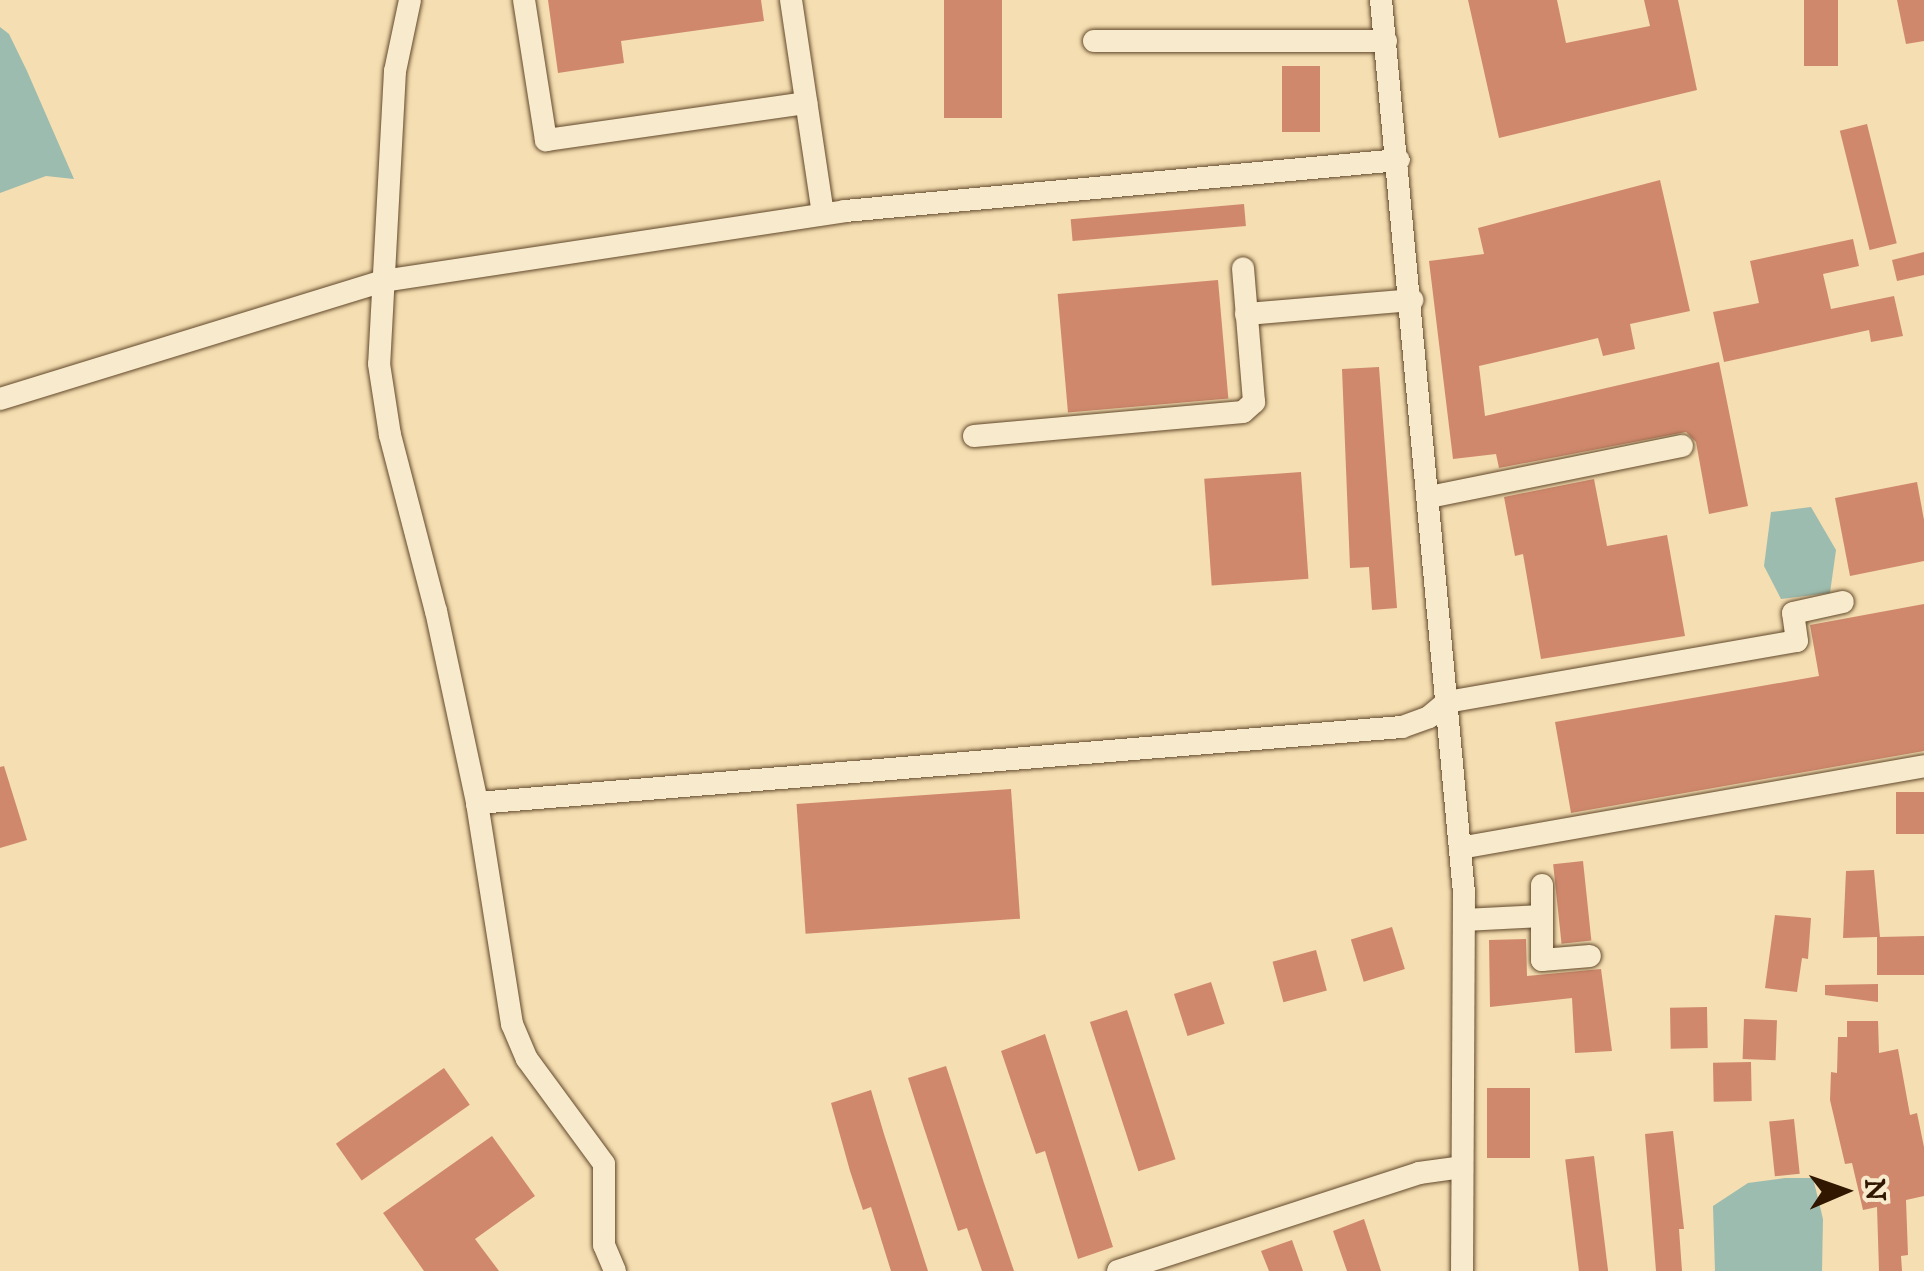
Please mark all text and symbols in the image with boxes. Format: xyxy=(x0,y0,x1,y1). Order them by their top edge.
north arrow xyxy=(1794,1141,1894,1241)
text: N xyxy=(1857,1178,1892,1202)

